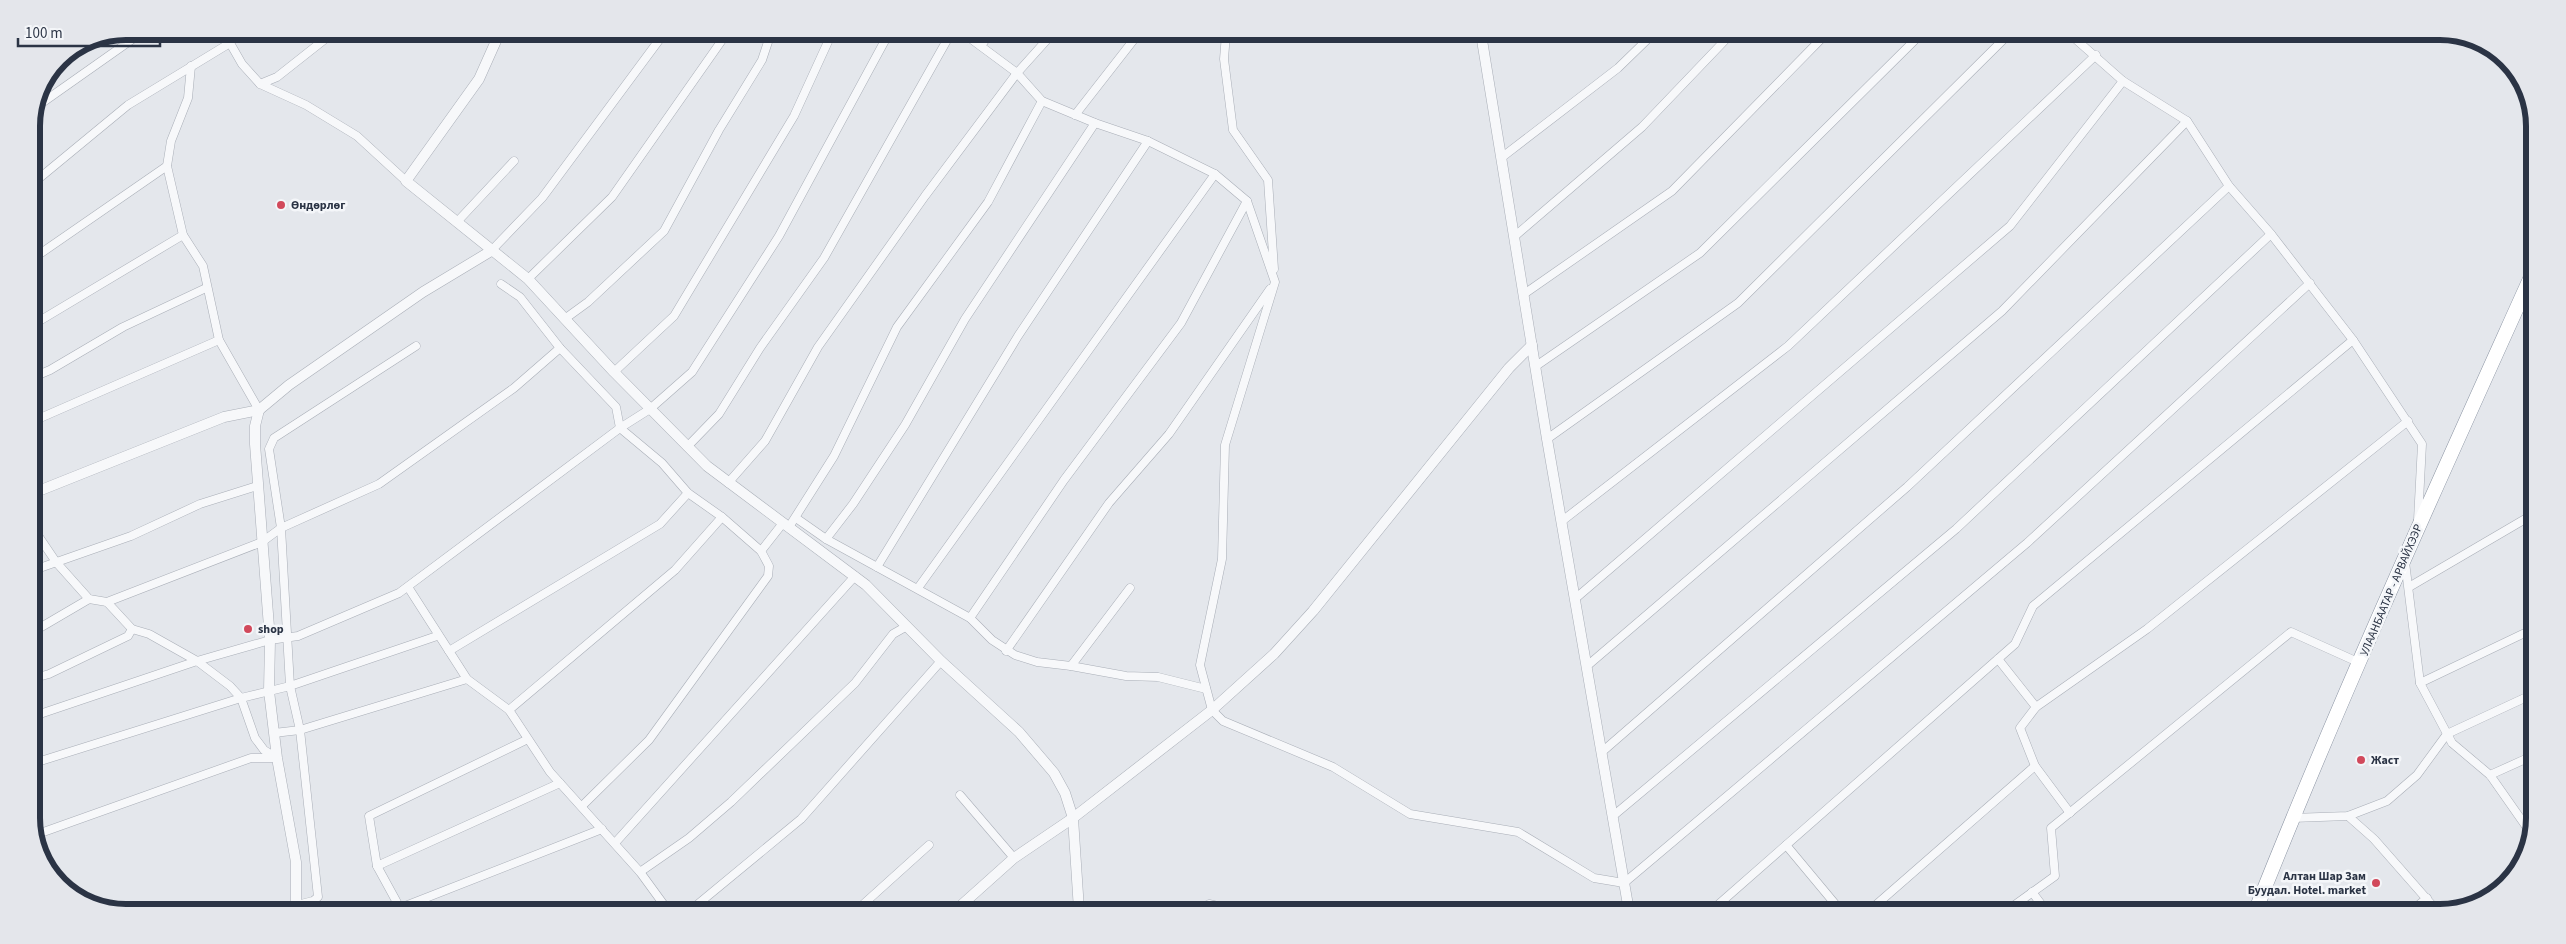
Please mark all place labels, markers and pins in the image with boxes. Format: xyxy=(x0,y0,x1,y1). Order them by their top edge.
place label: Өндөрлөг xyxy=(291,197,345,214)
marker: Өндөрлөг xyxy=(275,199,287,211)
place label: shop xyxy=(258,621,284,638)
marker: shop xyxy=(242,623,254,635)
place label: Жаст xyxy=(2371,752,2399,769)
marker: Жаст xyxy=(2355,754,2367,766)
place label: Алтан Шар Зам Буудал. Hotel. market xyxy=(2248,868,2366,899)
marker: Алтан Шар Зам Буудал. Hotel. market xyxy=(2370,877,2382,889)

